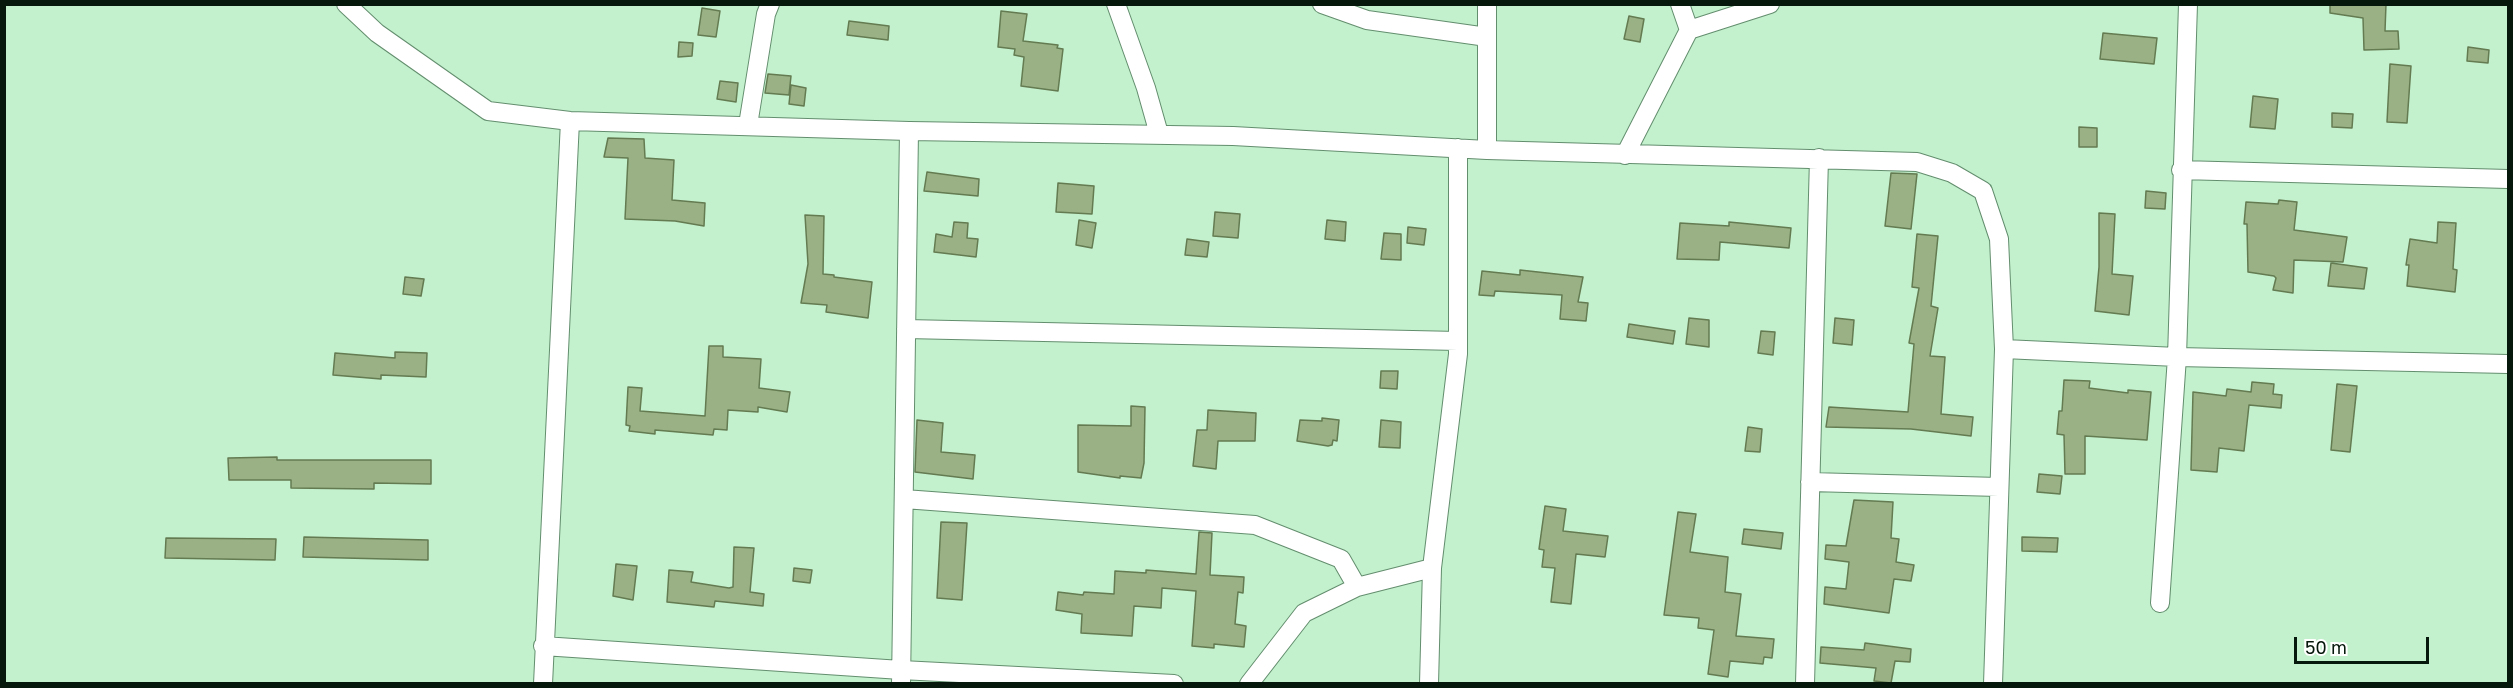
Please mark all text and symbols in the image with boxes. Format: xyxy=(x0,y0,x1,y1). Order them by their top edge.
scale bar xyxy=(2297,625,2432,663)
text: 50 m xyxy=(2305,636,2347,658)

